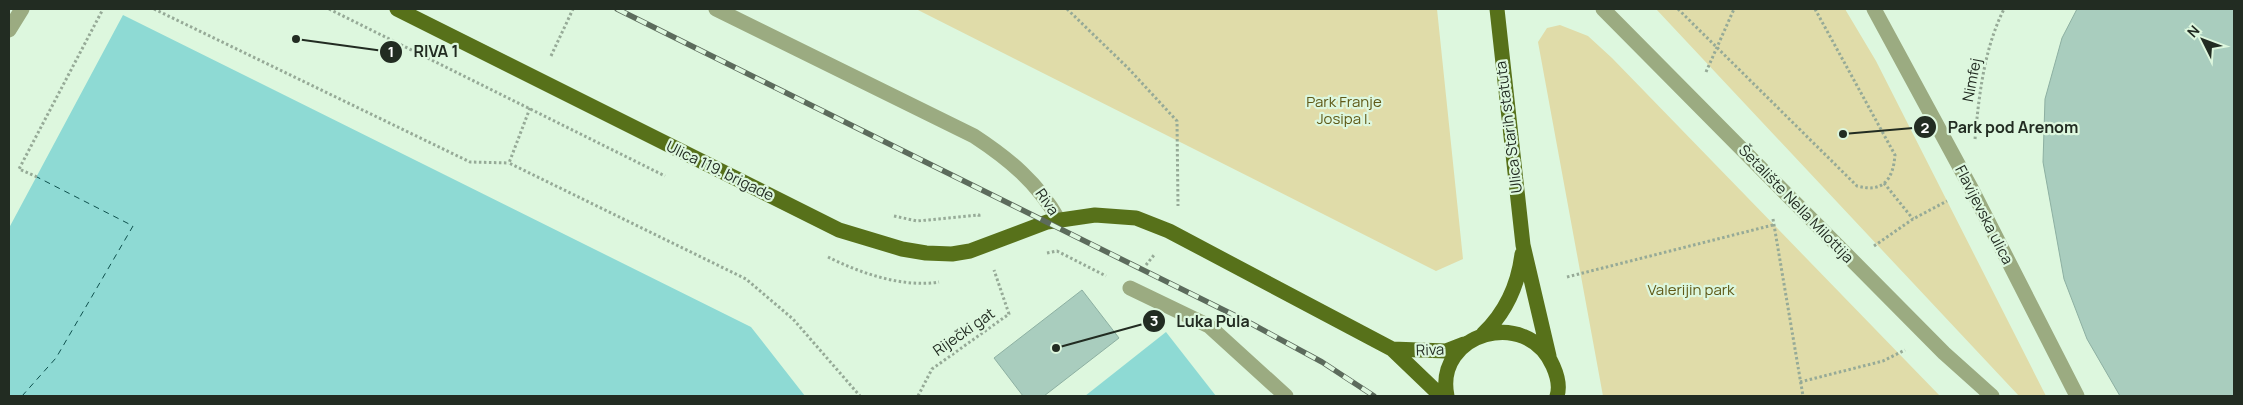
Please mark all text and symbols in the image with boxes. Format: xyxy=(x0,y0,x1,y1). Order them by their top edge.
north arrow xyxy=(2178,15,2228,65)
text: N xyxy=(2183,21,2203,41)
callout: RIVA 1 xyxy=(378,36,468,67)
text: RIVA 1 xyxy=(413,40,459,62)
text: 1 xyxy=(388,41,394,62)
street label: Nimfej xyxy=(1957,56,1986,104)
street label: Ulica Starih statuta xyxy=(1490,60,1527,194)
park label: Park Franje Josipa I. xyxy=(1306,91,1382,129)
callout: Park pod Arenom xyxy=(1912,112,2088,143)
text: Park pod Arenom xyxy=(1948,116,2078,138)
text: 2 xyxy=(1921,117,1930,138)
street label: Ulica 119. brigade xyxy=(663,135,778,206)
street label: Šetalište Nella Milottija xyxy=(1734,140,1859,268)
street label: Flavijevska ulica xyxy=(1950,161,2019,268)
street label: Riva xyxy=(1031,184,1064,219)
park label: Valerijin park xyxy=(1647,279,1735,300)
street label: Riječki gat xyxy=(929,303,999,361)
callout: Luka Pula xyxy=(1142,305,1260,336)
text: 3 xyxy=(1150,310,1158,331)
text: Luka Pula xyxy=(1176,310,1250,332)
street label: Riva xyxy=(1415,339,1445,360)

